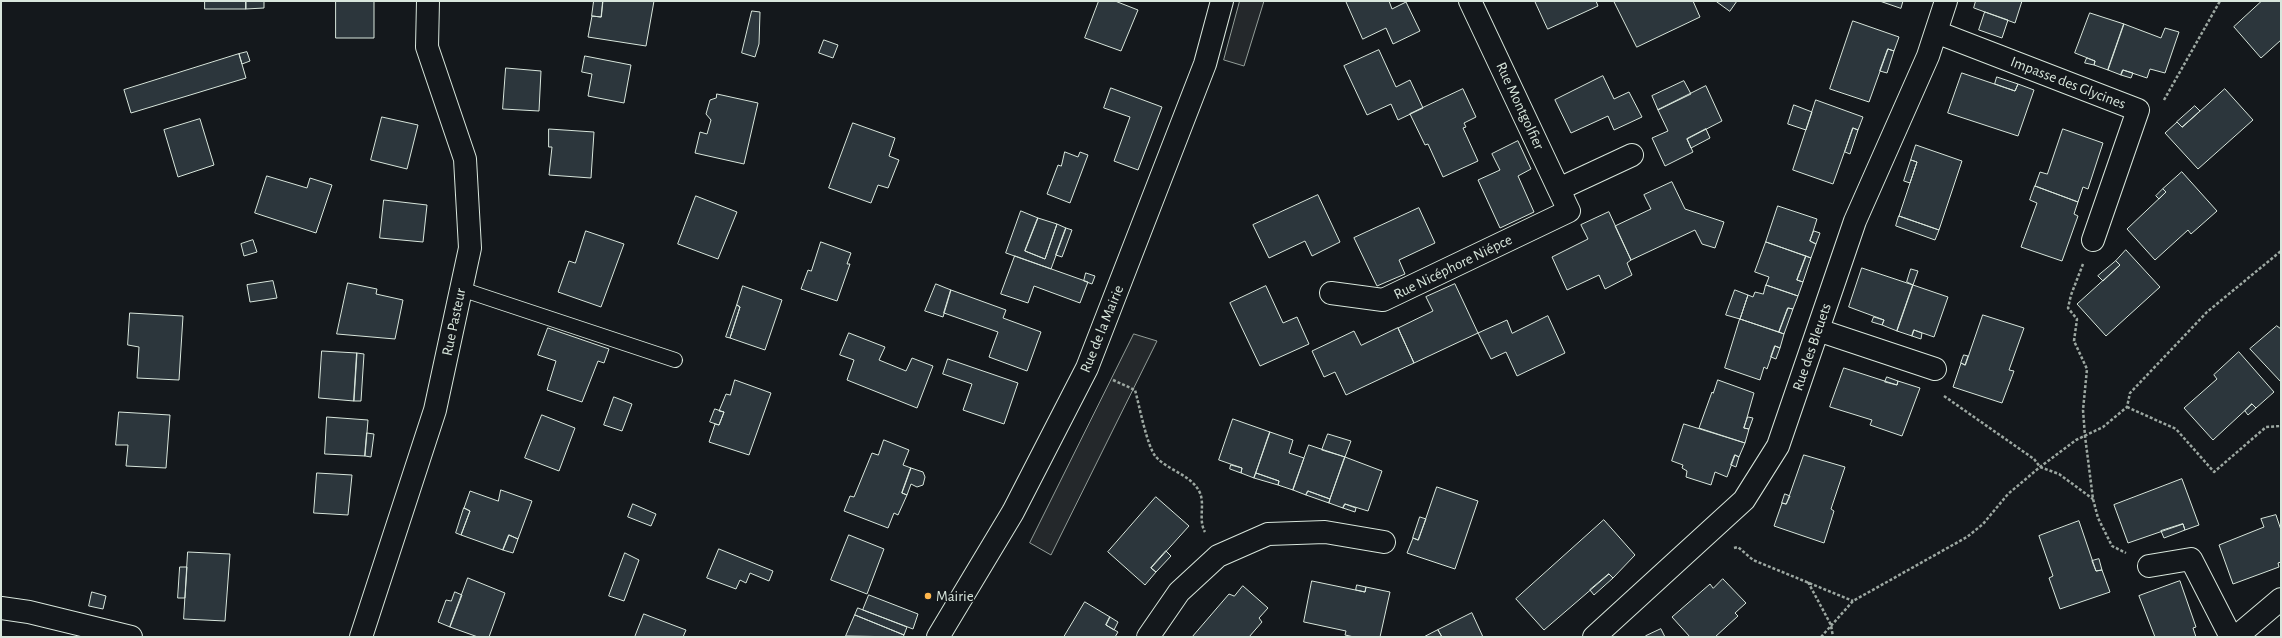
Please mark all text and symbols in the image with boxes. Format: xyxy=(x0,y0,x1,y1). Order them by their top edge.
street label: Impasse des Glycines xyxy=(2008,53,2128,113)
street label: Rue Montgolfier xyxy=(1492,59,1548,153)
street label: Rue Nicéphore Niépce xyxy=(1391,231,1515,303)
street label: Rue de la Mairie xyxy=(1076,283,1128,375)
street label: Rue Pasteur xyxy=(438,286,470,358)
street label: Rue des Bleuets xyxy=(1789,301,1835,393)
place label: Mairie xyxy=(936,587,974,605)
marker: Mairie xyxy=(923,591,933,601)

